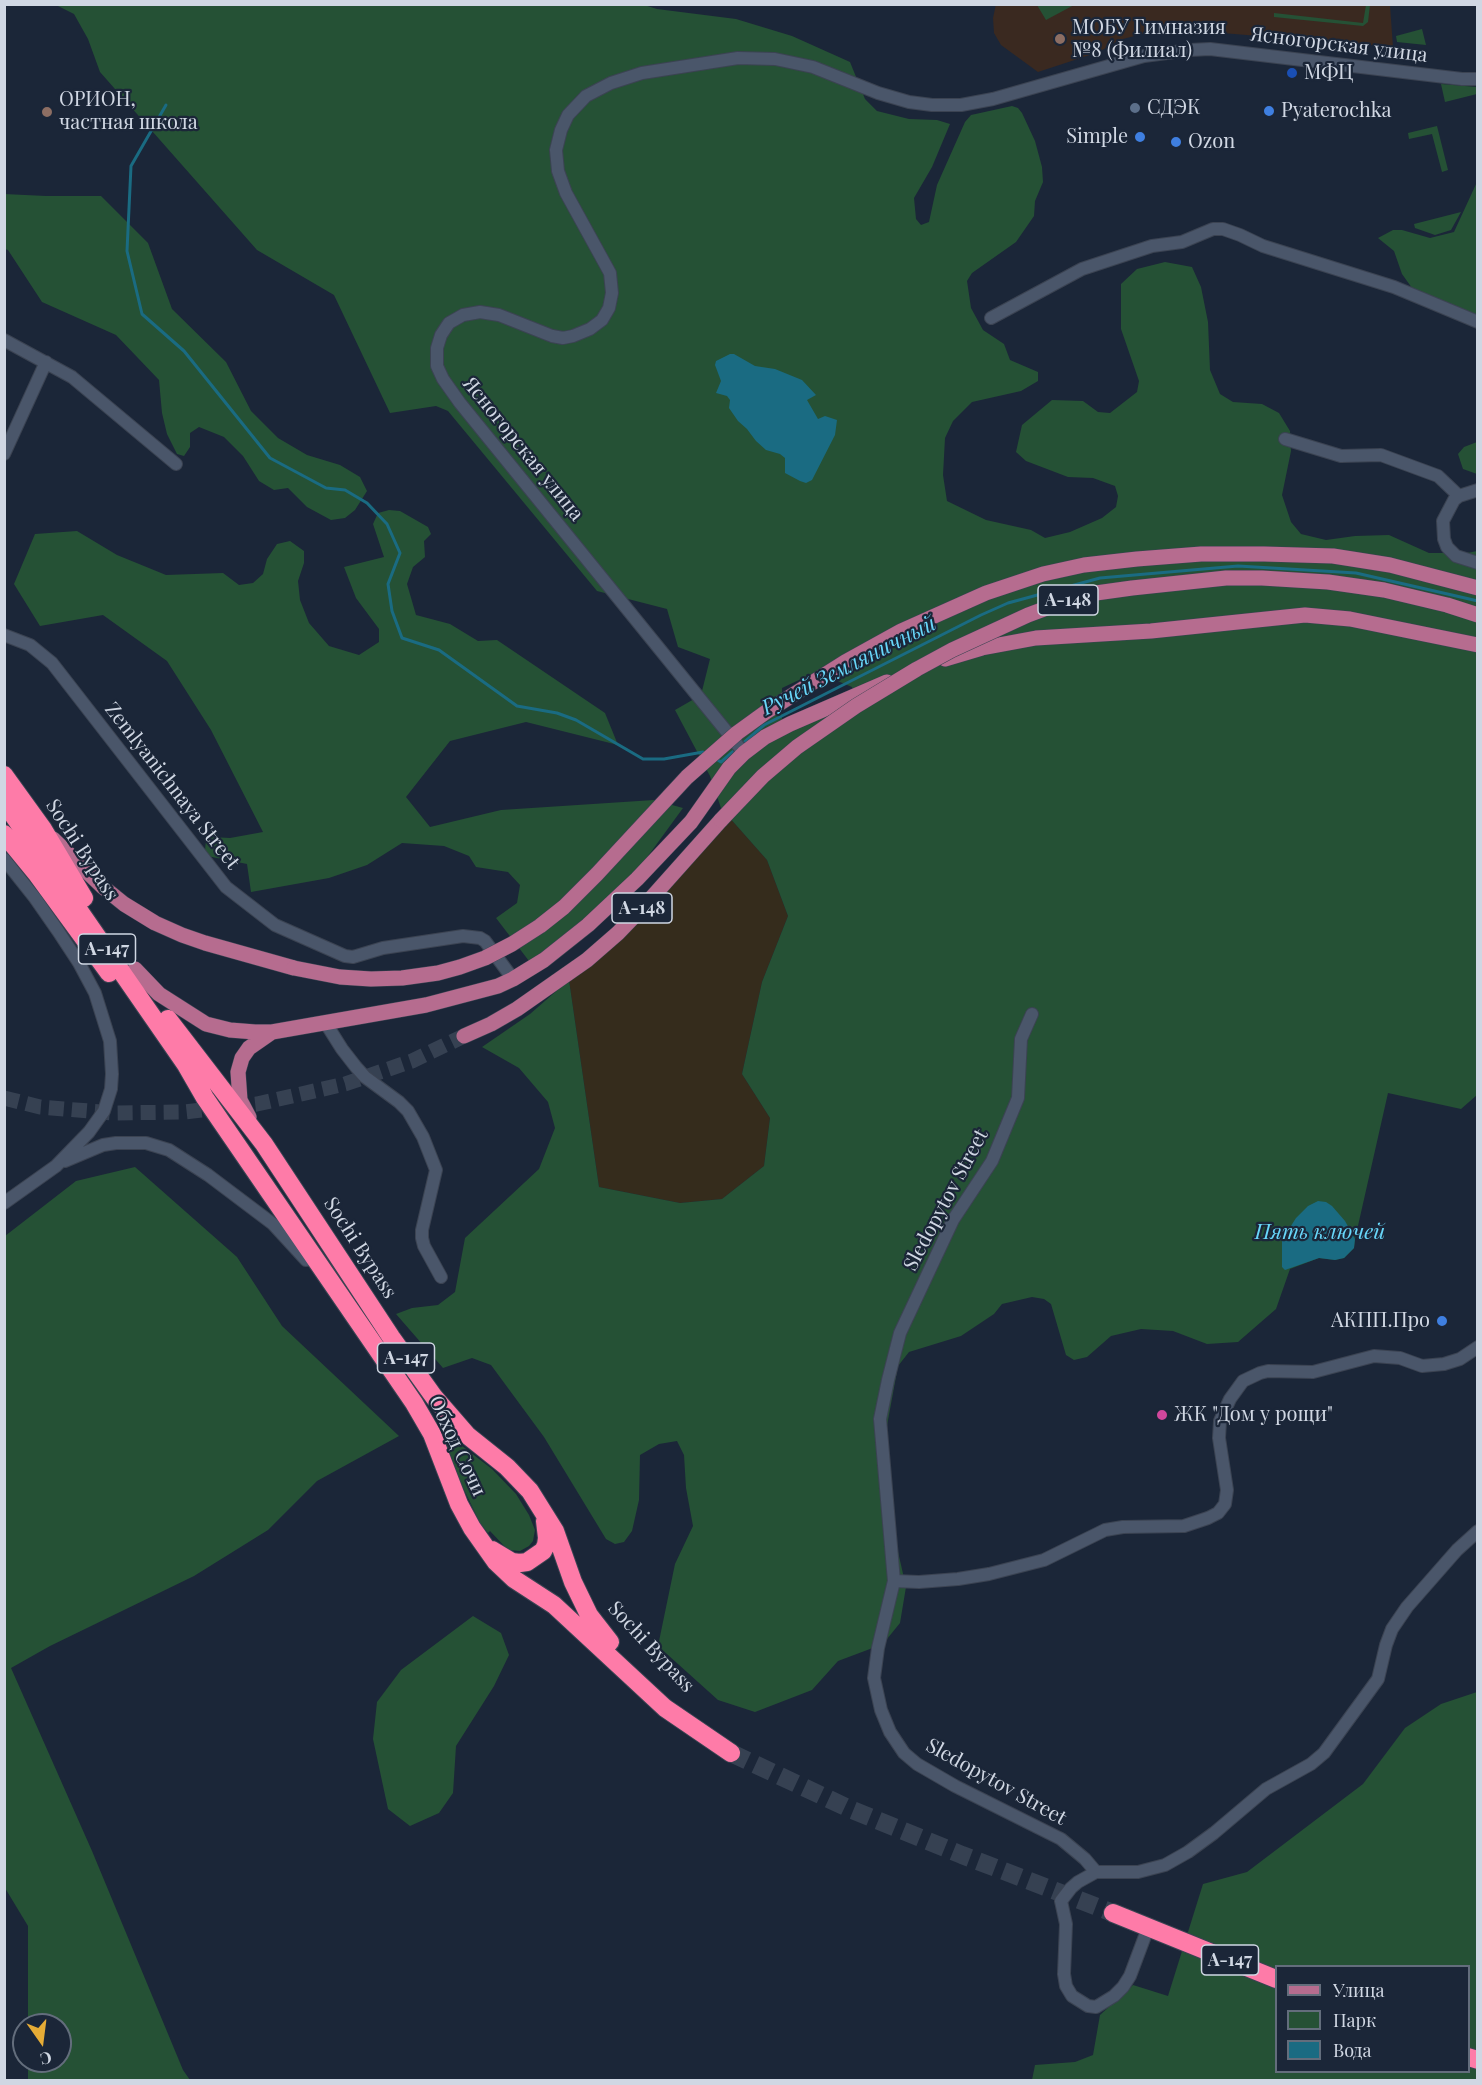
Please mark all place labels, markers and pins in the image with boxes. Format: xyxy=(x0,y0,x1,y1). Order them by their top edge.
place label: МОБУ Гимназия №8 (Филиал) xyxy=(1072,16,1226,63)
marker: МОБУ Гимназия №8 (Филиал) xyxy=(1053,32,1067,46)
place label: МФЦ xyxy=(1304,61,1353,85)
marker: МФЦ xyxy=(1285,66,1299,80)
place label: ОРИОН, частная школа xyxy=(59,88,198,135)
place label: СДЭК xyxy=(1147,96,1201,120)
place label: Pyaterochka xyxy=(1281,99,1392,123)
marker: СДЭК xyxy=(1128,101,1142,115)
marker: Pyaterochka xyxy=(1262,104,1276,118)
marker: ОРИОН, частная школа xyxy=(40,105,54,119)
place label: Simple xyxy=(1066,125,1128,149)
marker: Simple xyxy=(1133,130,1147,144)
place label: Ozon xyxy=(1188,130,1235,154)
marker: Ozon xyxy=(1169,135,1183,149)
place label: АКПП.Про xyxy=(1331,1309,1430,1333)
marker: АКПП.Про xyxy=(1435,1314,1449,1328)
place label: ЖК "Дом у рощи" xyxy=(1174,1403,1333,1427)
marker: ЖК "Дом у рощи" xyxy=(1155,1408,1169,1422)

